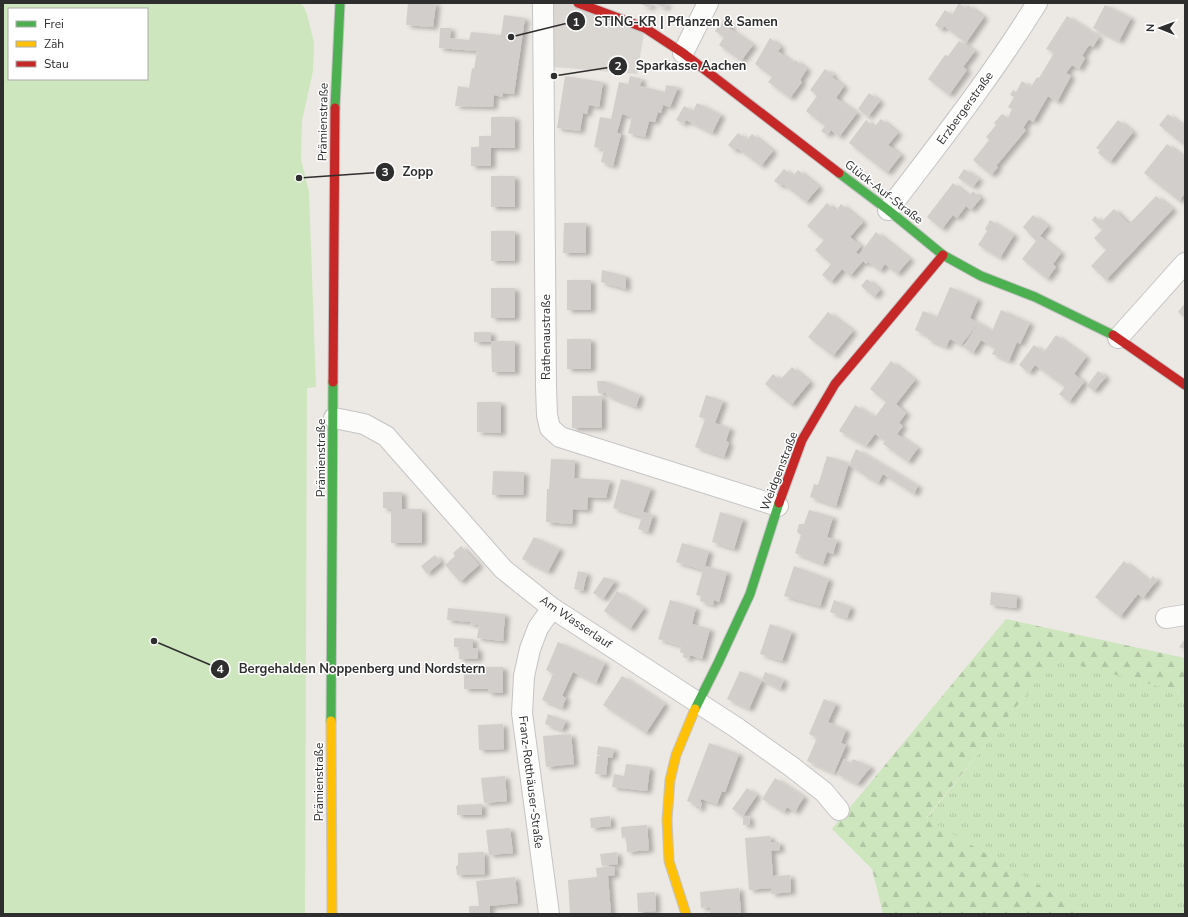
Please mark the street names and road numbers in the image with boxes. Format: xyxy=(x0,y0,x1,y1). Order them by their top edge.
street label: Erzbergerstraße xyxy=(933,68,997,148)
street label: Prämienstraße xyxy=(314,83,332,161)
street label: Glück-Auf-Straße xyxy=(842,156,926,228)
street label: Rathenaustraße xyxy=(538,294,554,380)
street label: Prämienstraße xyxy=(313,419,329,497)
street label: Weidgenstraße xyxy=(757,429,801,513)
street label: Am Wasserlauf xyxy=(537,592,616,653)
street label: Franz-Rotthäuser-Straße xyxy=(515,715,547,849)
street label: Prämienstraße xyxy=(311,743,327,821)

